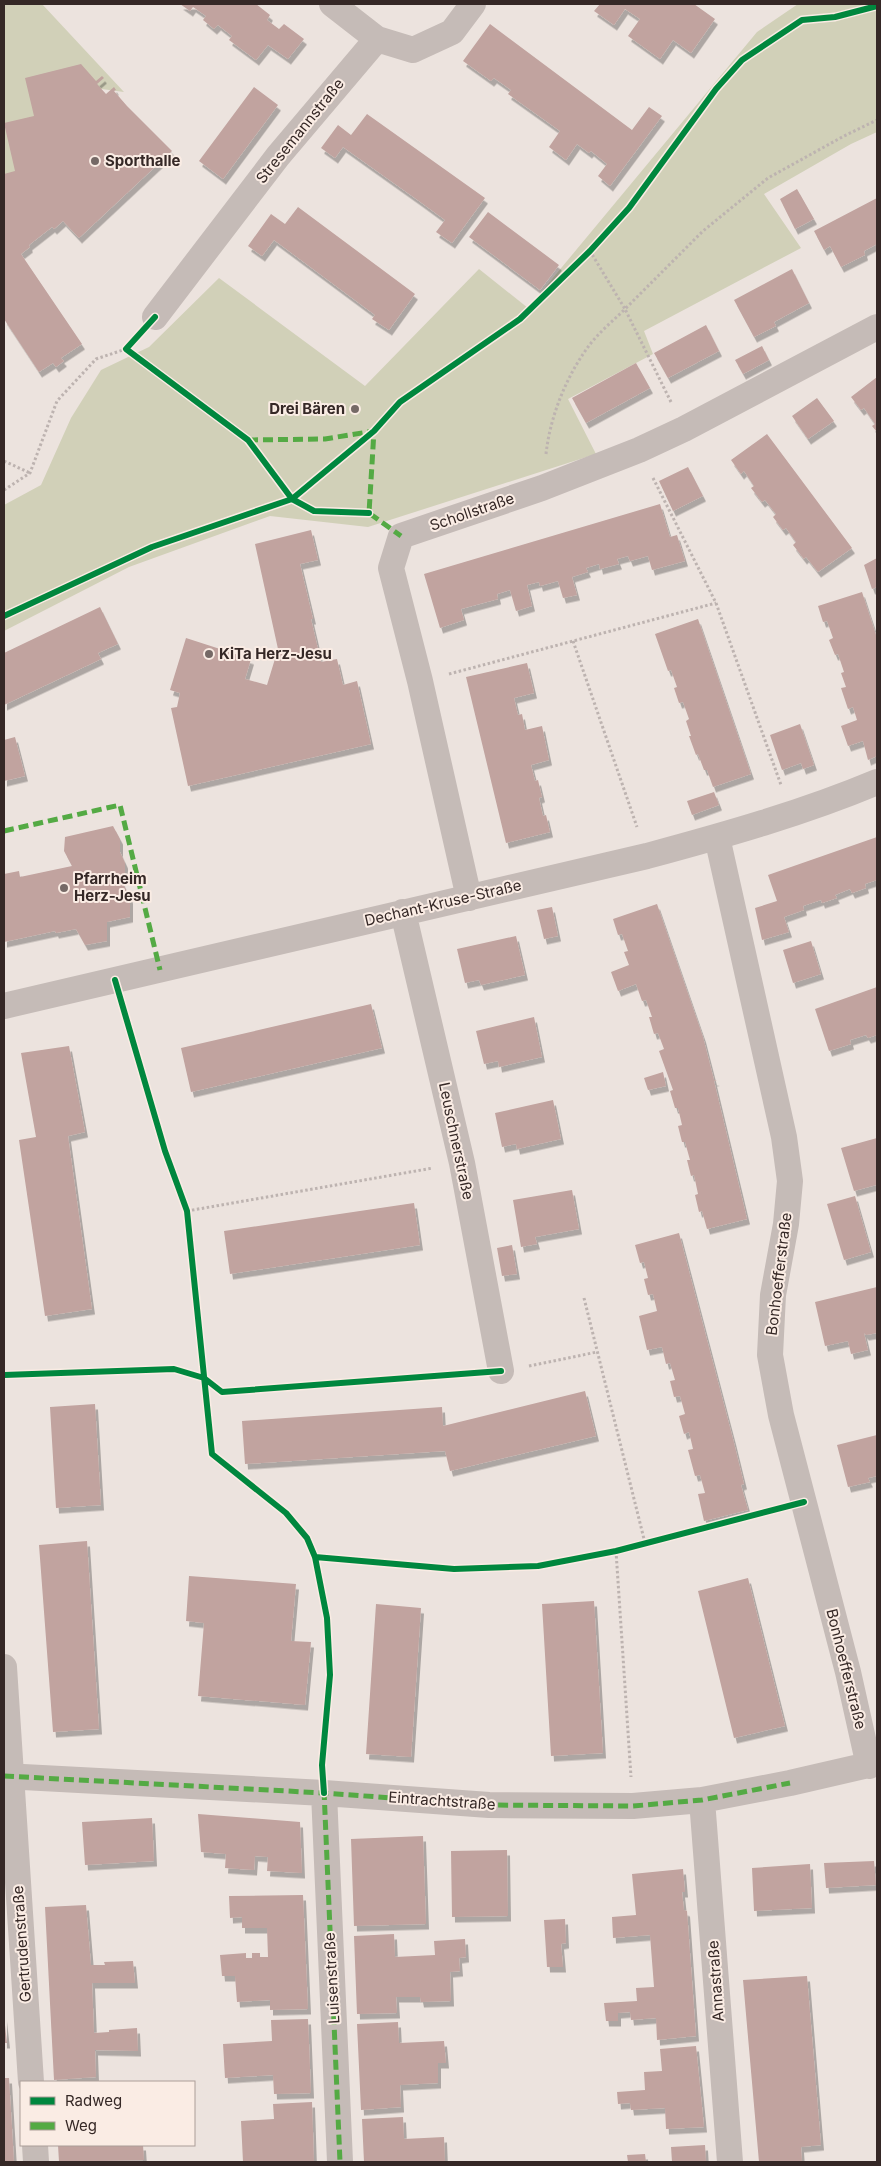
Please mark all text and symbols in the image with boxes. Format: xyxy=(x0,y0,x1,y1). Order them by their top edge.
street label: Stresemannstraße xyxy=(251,74,348,187)
place label: Sporthalle xyxy=(105,151,181,170)
marker: Sporthalle xyxy=(89,155,101,167)
place label: Drei Bären xyxy=(269,399,345,418)
marker: Drei Bären xyxy=(349,403,361,415)
street label: Schollstraße xyxy=(427,488,517,535)
place label: KiTa Herz-Jesu xyxy=(219,644,332,663)
marker: KiTa Herz-Jesu xyxy=(203,648,215,660)
place label: Pfarrheim Herz-Jesu xyxy=(74,869,151,905)
street label: Dechant-Kruse-Straße xyxy=(363,875,523,930)
marker: Pfarrheim Herz-Jesu xyxy=(58,882,70,894)
street label: Leuschnerstraße xyxy=(435,1080,478,1201)
street label: Bonhoefferstraße xyxy=(762,1211,795,1336)
street label: Bonhoefferstraße xyxy=(822,1607,871,1731)
street label: Eintrachtstraße xyxy=(388,1787,496,1814)
street label: Gertrudenstraße xyxy=(8,1885,35,2003)
street label: Luisenstraße xyxy=(320,1932,343,2024)
street label: Annastraße xyxy=(703,1940,728,2022)
legend xyxy=(20,2081,195,2146)
text: Radweg xyxy=(65,2091,122,2110)
text: Weg xyxy=(65,2116,97,2135)

